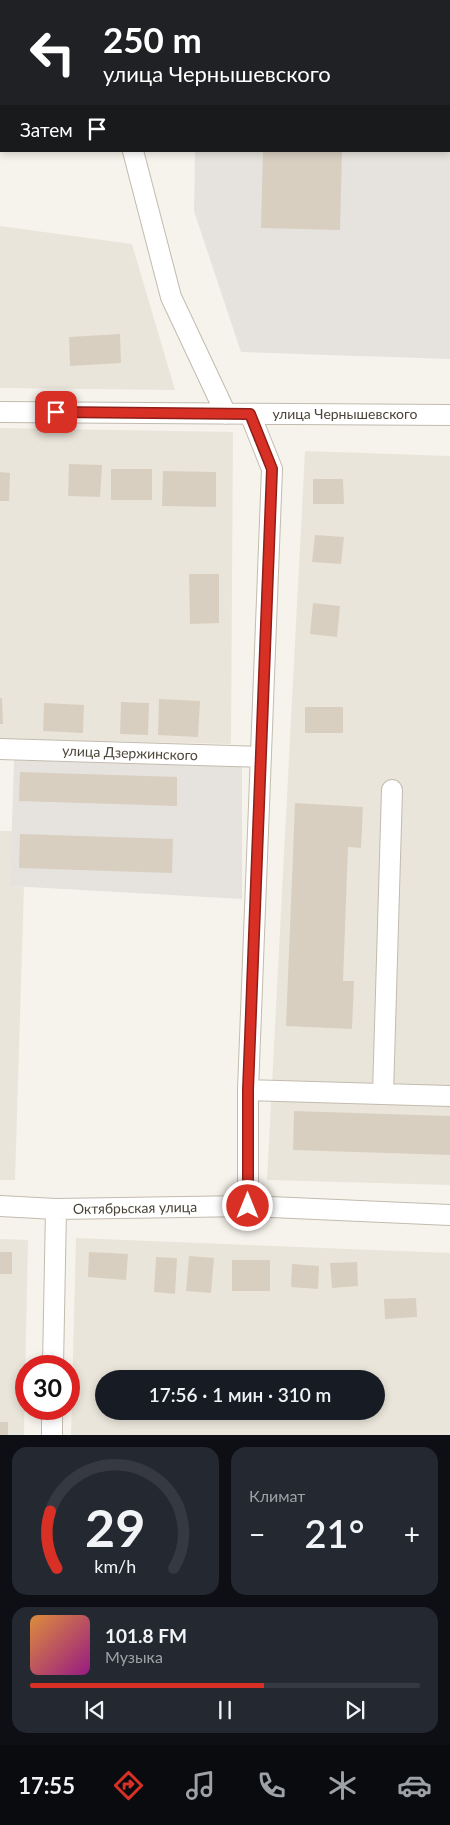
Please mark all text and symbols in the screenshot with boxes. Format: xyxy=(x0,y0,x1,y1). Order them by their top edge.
text: 250 m xyxy=(103,18,202,60)
icon: left xyxy=(20,20,85,85)
text: улица Чернышевского xyxy=(103,60,331,87)
icon: arrive xyxy=(83,115,111,143)
text: Затем xyxy=(20,118,73,141)
pin xyxy=(35,391,77,433)
icon: arrive xyxy=(42,398,70,426)
street label: улица Чернышевского xyxy=(273,405,418,422)
street label: улица Дзержинского xyxy=(62,742,198,763)
position arrow xyxy=(221,1179,273,1231)
street label: Октябрьская улица xyxy=(73,1198,197,1217)
speed limit sign: 30 xyxy=(15,1355,80,1420)
text: 17:56 · 1 мин · 310 m xyxy=(149,1383,331,1406)
text: Климат xyxy=(249,1486,305,1505)
text: 29 xyxy=(85,1496,146,1558)
text: 21° xyxy=(305,1510,364,1556)
text: − xyxy=(249,1517,265,1551)
text: + xyxy=(404,1517,420,1551)
text: km/h xyxy=(95,1555,136,1577)
text: 101.8 FM xyxy=(105,1624,187,1647)
text: Музыка xyxy=(105,1647,163,1666)
icon: previous xyxy=(81,1696,109,1724)
icon: pause xyxy=(211,1696,239,1724)
icon: next xyxy=(341,1696,369,1724)
icon: directions xyxy=(111,1768,146,1803)
icon: music xyxy=(183,1768,218,1803)
icon: phone xyxy=(254,1768,289,1803)
icon: climate xyxy=(325,1768,360,1803)
icon: car xyxy=(397,1768,432,1803)
text: 17:55 xyxy=(18,1772,75,1799)

